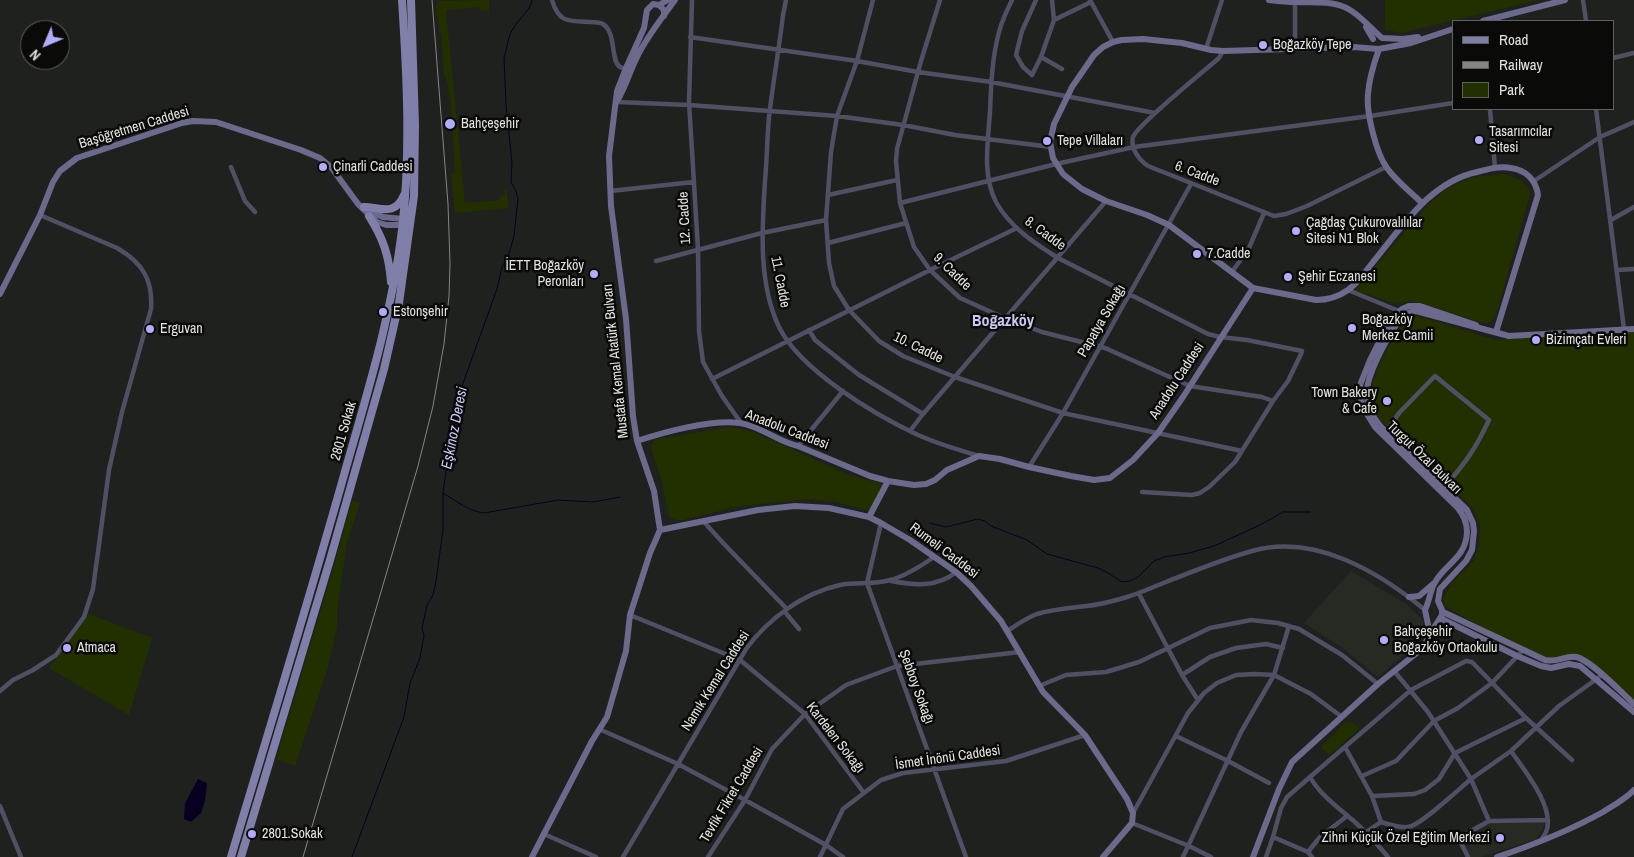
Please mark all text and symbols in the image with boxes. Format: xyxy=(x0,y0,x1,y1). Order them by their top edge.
north arrow xyxy=(20,20,70,70)
legend xyxy=(1452,20,1614,110)
text: Road xyxy=(1499,29,1528,50)
place label: Boğazköy Tepe xyxy=(1273,37,1351,53)
marker: Boğazköy Tepe xyxy=(1257,39,1269,51)
text: N xyxy=(26,46,44,64)
text: Railway xyxy=(1499,54,1543,75)
text: Park xyxy=(1499,79,1524,100)
street label: Başöğretmen Caddesi xyxy=(77,103,191,153)
place label: Bahçeşehir xyxy=(461,116,519,132)
marker: Bahçeşehir xyxy=(443,117,457,131)
place label: Tasarımcılar Sitesi xyxy=(1489,124,1552,156)
place label: Tepe Villaları xyxy=(1057,133,1123,149)
marker: Tasarımcılar Sitesi xyxy=(1473,134,1485,146)
marker: Tepe Villaları xyxy=(1041,135,1053,147)
street label: 6. Cadde xyxy=(1172,158,1222,190)
place label: Çinarli Caddesi xyxy=(333,159,413,175)
marker: Çinarli Caddesi xyxy=(317,161,329,173)
street label: 12. Cadde xyxy=(675,191,695,245)
street label: 8. Cadde xyxy=(1021,214,1069,254)
place label: Çağdaş Çukurovalılılar Sitesi N1 Blok xyxy=(1306,215,1422,248)
marker: Çağdaş Çukurovalılılar Sitesi N1 Blok xyxy=(1290,225,1302,237)
place label: 7.Cadde xyxy=(1207,246,1250,262)
marker: 7.Cadde xyxy=(1191,248,1203,260)
street label: 9. Cadde xyxy=(929,250,975,294)
street label: 11. Cadde xyxy=(767,255,793,309)
place label: İETT Boğazköy Peronları xyxy=(506,258,584,290)
marker: İETT Boğazköy Peronları xyxy=(588,268,600,280)
place label: Şehir Eczanesi xyxy=(1298,269,1376,285)
marker: Şehir Eczanesi xyxy=(1282,271,1294,283)
street label: Papatya Sokağı xyxy=(1074,282,1130,360)
street label: Mustafa Kemal Atatürk Bulvarı xyxy=(600,283,632,439)
place label: Estonşehir xyxy=(393,304,448,320)
marker: Estonşehir xyxy=(377,306,389,318)
district label: Boğazköy xyxy=(972,312,1034,332)
place label: Boğazköy Merkez Camii xyxy=(1362,312,1433,344)
place label: Erguvan xyxy=(160,321,203,337)
marker: Boğazköy Merkez Camii xyxy=(1346,322,1358,334)
marker: Erguvan xyxy=(144,323,156,335)
street label: 10. Cadde xyxy=(891,329,945,367)
place label: Bizimçatı Evleri xyxy=(1546,332,1626,348)
marker: Bizimçatı Evleri xyxy=(1530,334,1542,346)
street label: Anadolu Caddesi xyxy=(1146,339,1208,423)
water label: Eşkinoz Deresi xyxy=(438,385,472,471)
place label: Town Bakery & Cafe xyxy=(1311,385,1377,418)
marker: Town Bakery & Cafe xyxy=(1381,395,1393,407)
street label: 2801 Sokak xyxy=(328,400,360,462)
street label: Anadolu Caddesi xyxy=(743,406,831,454)
street label: Turgut Özal Bulvarı xyxy=(1383,418,1465,498)
street label: Rumeli Caddesi xyxy=(906,520,982,582)
place label: Bahçeşehir Boğazköy Ortaokulu xyxy=(1394,624,1497,656)
street label: Namık Kemal Caddesi xyxy=(678,628,754,734)
marker: Bahçeşehir Boğazköy Ortaokulu xyxy=(1378,634,1390,646)
place label: Atmaca xyxy=(77,640,116,656)
marker: Atmaca xyxy=(61,642,73,654)
street label: Şebboy Sokağı xyxy=(895,648,937,726)
street label: Kardelen Sokağı xyxy=(802,699,868,777)
street label: İsmet İnönü Caddesi xyxy=(894,742,1002,774)
street label: Tevfik Fikret Caddesi xyxy=(697,744,767,846)
place label: 2801.Sokak xyxy=(262,826,323,842)
marker: 2801.Sokak xyxy=(246,828,258,840)
place label: Zihni Küçük Özel Eğitim Merkezi xyxy=(1322,830,1490,846)
marker: Zihni Küçük Özel Eğitim Merkezi xyxy=(1494,832,1506,844)

